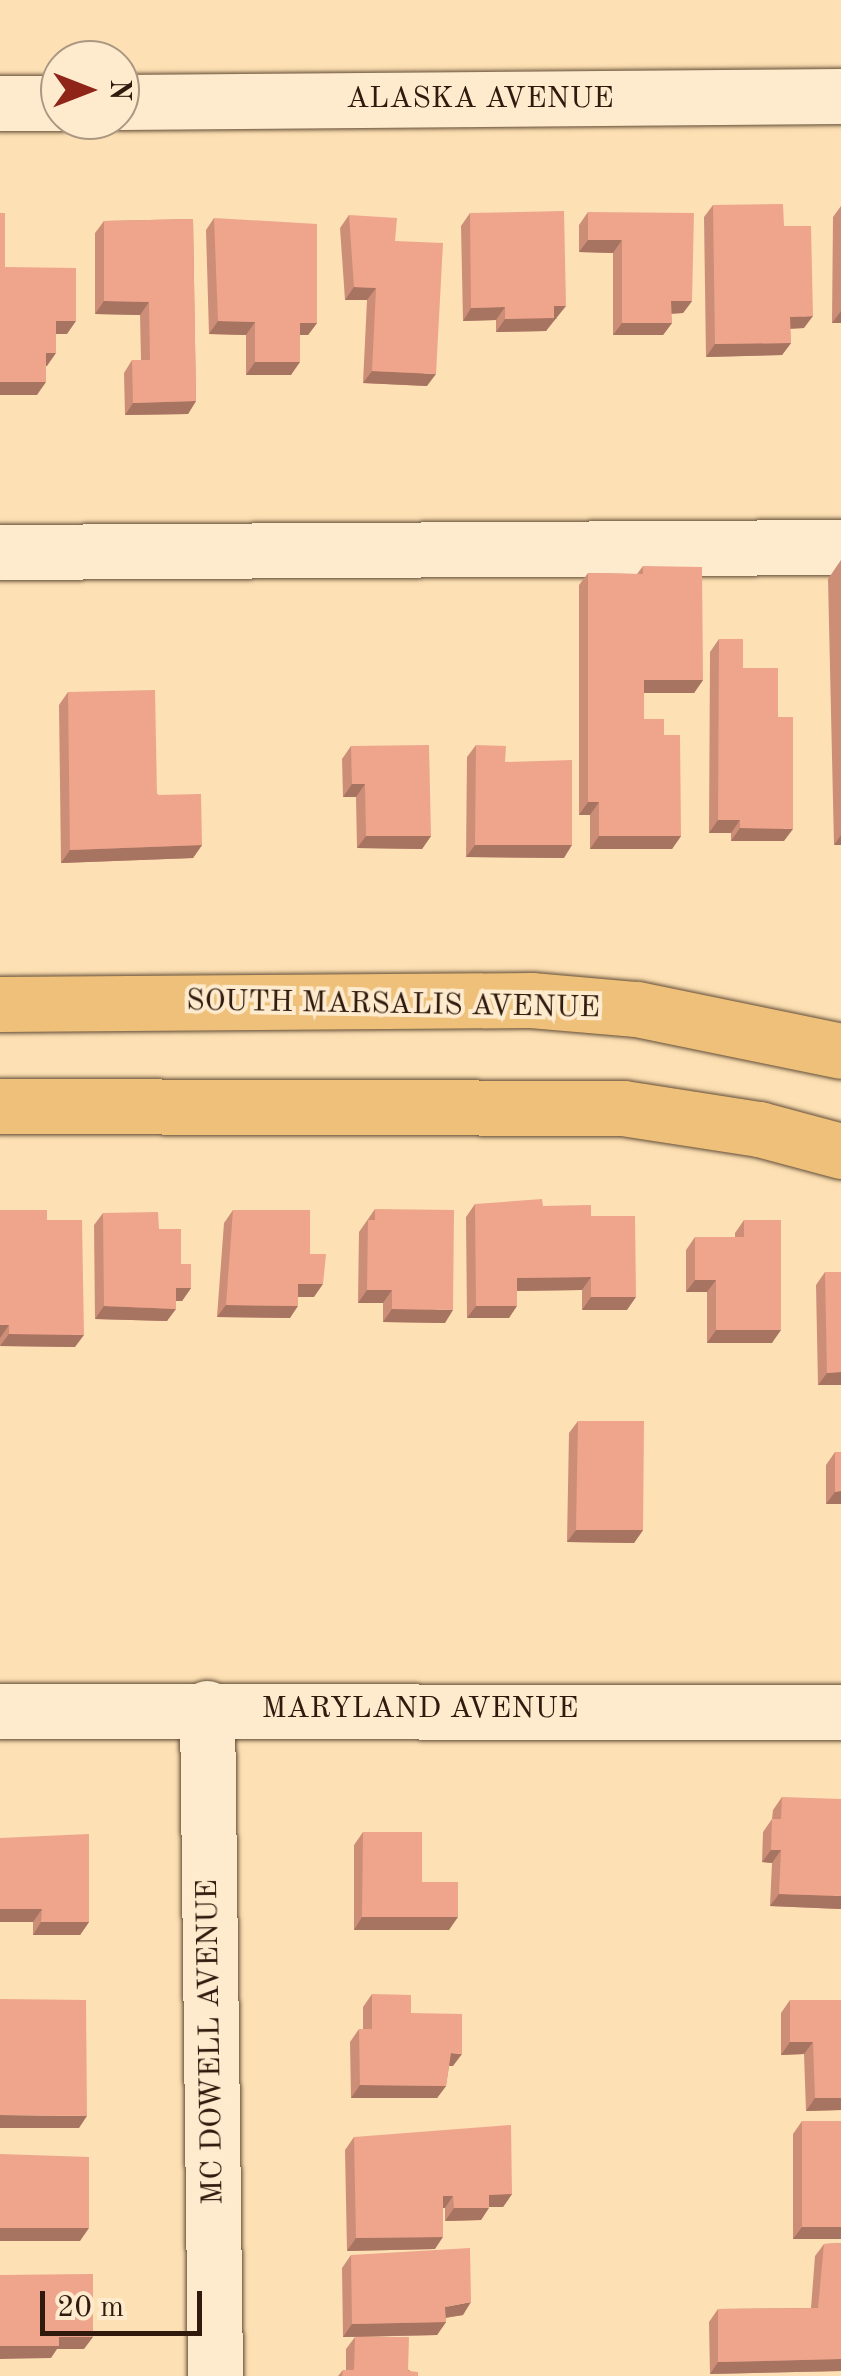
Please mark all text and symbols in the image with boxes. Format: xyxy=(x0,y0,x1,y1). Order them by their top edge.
north arrow xyxy=(40,40,140,140)
text: N xyxy=(104,79,132,101)
street label: ALASKA AVENUE xyxy=(346,81,614,117)
street label: SOUTH MARSALIS AVENUE xyxy=(186,983,600,1027)
street label: MARYLAND AVENUE xyxy=(261,1691,579,1727)
street label: MC DOWELL AVENUE xyxy=(190,1879,232,2205)
scale bar xyxy=(45,2271,208,2333)
text: 20 m xyxy=(57,2293,124,2323)

